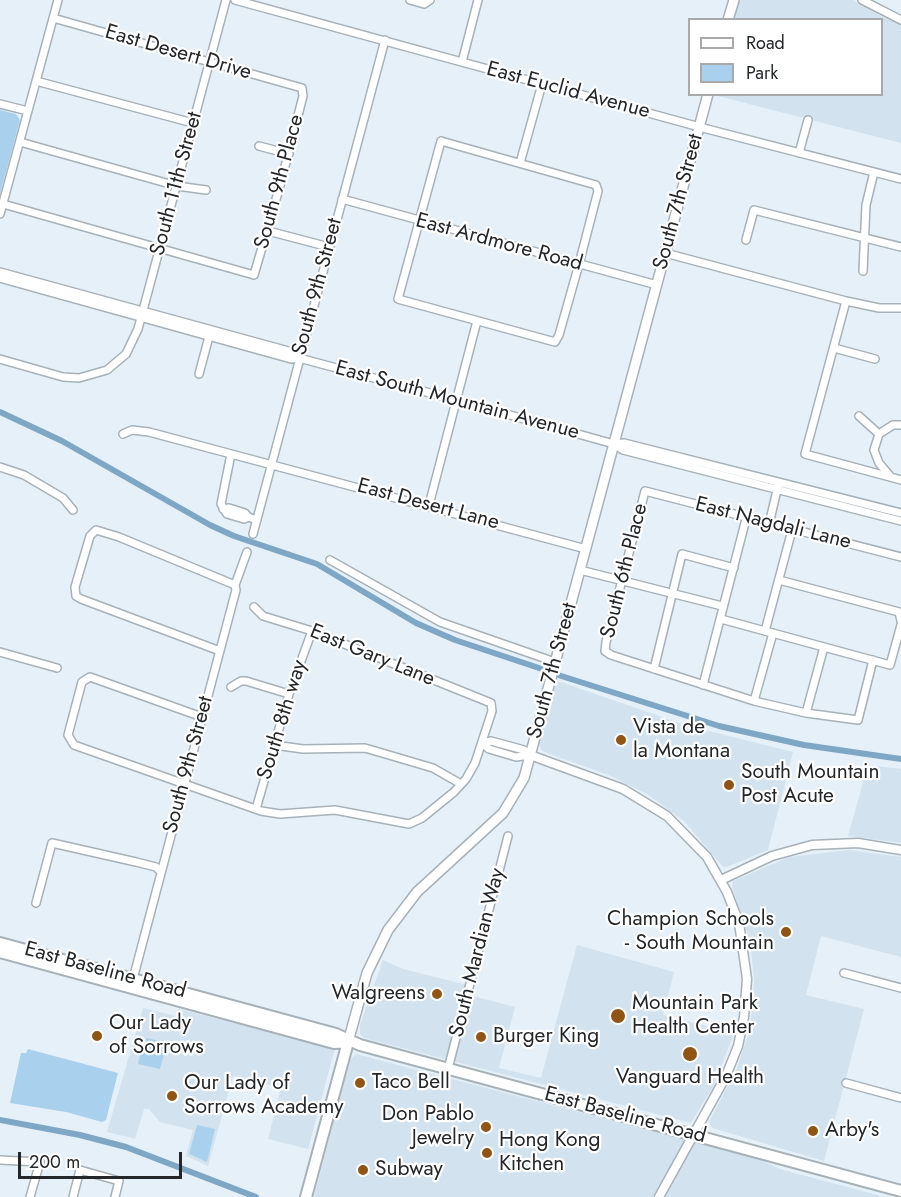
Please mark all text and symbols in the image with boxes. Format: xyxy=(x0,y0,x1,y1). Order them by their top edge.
legend xyxy=(688,18,883,96)
street label: East Desert Drive xyxy=(102,20,254,86)
text: Road xyxy=(746,30,785,56)
street label: East Euclid Avenue xyxy=(484,57,652,125)
text: Park xyxy=(746,60,778,86)
street label: South 11th Street xyxy=(146,109,208,259)
street label: South 9th Place xyxy=(250,112,310,252)
street label: South 7th Street xyxy=(649,131,709,273)
street label: East Ardmore Road xyxy=(413,209,585,277)
street label: South 9th Street xyxy=(288,216,348,358)
street label: East South Mountain Avenue xyxy=(332,356,582,446)
street label: East Desert Lane xyxy=(354,474,502,536)
street label: East Nagdali Lane xyxy=(692,492,854,556)
street label: South 6th Place xyxy=(596,501,654,641)
street label: South 7th Street xyxy=(523,600,583,742)
street label: East Gary Lane xyxy=(306,619,438,693)
street label: South 8th way xyxy=(253,657,313,783)
street label: South 9th Street xyxy=(159,694,219,836)
place label: Vista de la Montana xyxy=(633,715,730,765)
marker: Vista de la Montana xyxy=(614,733,628,747)
place label: South Mountain Post Acute xyxy=(741,760,880,810)
marker: South Mountain Post Acute xyxy=(722,778,736,792)
street label: South Mardian Way xyxy=(445,866,511,1040)
place label: Champion Schools - South Mountain xyxy=(607,907,774,957)
marker: Champion Schools - South Mountain xyxy=(779,925,793,939)
street label: East Baseline Road xyxy=(21,937,189,1005)
place label: Walgreens xyxy=(331,981,425,1007)
marker: Walgreens xyxy=(430,987,444,1001)
place label: Mountain Park Health Center xyxy=(632,991,758,1041)
marker: Mountain Park Health Center xyxy=(609,1007,627,1025)
place label: Our Lady of Sorrows xyxy=(109,1011,204,1061)
place label: Burger King xyxy=(493,1024,599,1050)
marker: Our Lady of Sorrows xyxy=(90,1029,104,1043)
marker: Burger King xyxy=(474,1030,488,1044)
marker: Vanguard Health xyxy=(681,1045,699,1063)
place label: Vanguard Health xyxy=(616,1065,764,1091)
place label: Taco Bell xyxy=(372,1070,450,1096)
place label: Our Lady of Sorrows Academy xyxy=(184,1071,344,1121)
marker: Taco Bell xyxy=(353,1076,367,1090)
street label: East Baseline Road xyxy=(541,1082,709,1150)
marker: Our Lady of Sorrows Academy xyxy=(165,1089,179,1103)
place label: Don Pablo Jewelry xyxy=(382,1102,474,1152)
place label: Arby's xyxy=(825,1118,879,1144)
marker: Don Pablo Jewelry xyxy=(479,1120,493,1134)
marker: Arby's xyxy=(806,1124,820,1138)
place label: Hong Kong Kitchen xyxy=(499,1128,600,1178)
scale bar xyxy=(21,1140,184,1178)
marker: Hong Kong Kitchen xyxy=(480,1146,494,1160)
text: 200 m xyxy=(29,1149,80,1175)
place label: Subway xyxy=(375,1157,443,1183)
marker: Subway xyxy=(356,1163,370,1177)

